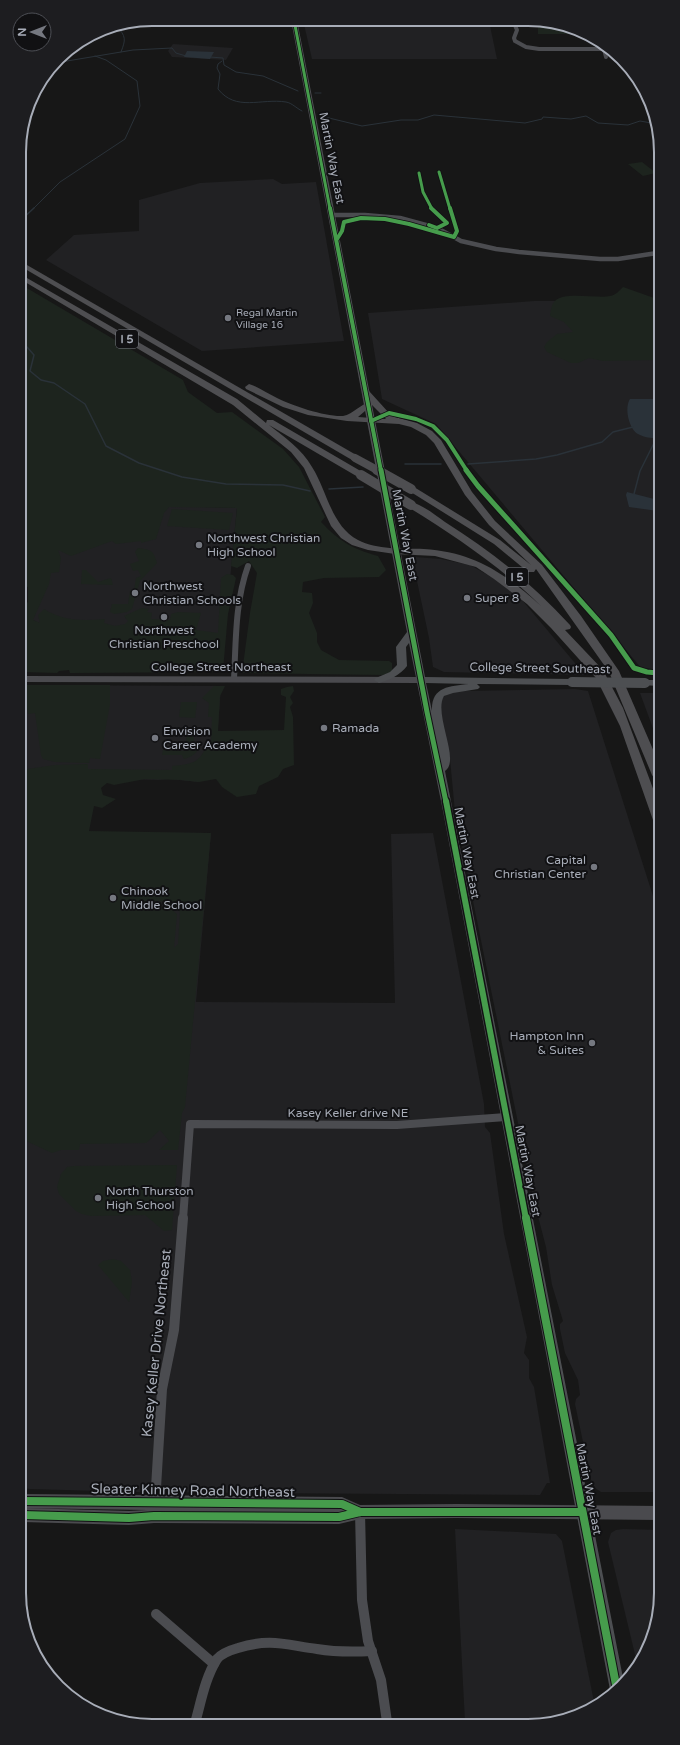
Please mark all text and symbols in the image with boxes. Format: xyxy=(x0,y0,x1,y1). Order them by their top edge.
north arrow xyxy=(12,12,52,52)
text: N xyxy=(16,28,29,36)
street label: Martin Way East xyxy=(316,111,348,206)
place label: Regal Martin Village 16 xyxy=(236,307,297,331)
marker: Regal Martin Village 16 xyxy=(223,313,233,323)
road number: I 5 xyxy=(116,330,138,348)
street label: Martin Way East xyxy=(389,488,421,583)
place label: Northwest Christian High School xyxy=(207,531,320,559)
marker: Northwest Christian High School xyxy=(194,540,204,550)
road number: I 5 xyxy=(506,568,528,586)
place label: Northwest Christian Schools xyxy=(143,579,241,607)
marker: Northwest Christian Schools xyxy=(130,588,140,598)
place label: Super 8 xyxy=(475,591,519,605)
marker: Super 8 xyxy=(462,593,472,603)
marker: Northwest Christian Preschool xyxy=(159,612,169,622)
place label: Northwest Christian Preschool xyxy=(109,623,219,651)
street label: College Street Northeast xyxy=(151,660,292,674)
street label: College Street Southeast xyxy=(469,660,611,676)
place label: Ramada xyxy=(332,721,379,735)
marker: Ramada xyxy=(319,723,329,733)
place label: Envision Career Academy xyxy=(163,724,258,752)
marker: Envision Career Academy xyxy=(150,733,160,743)
street label: Martin Way East xyxy=(451,806,483,901)
place label: Capital Christian Center xyxy=(494,853,586,881)
marker: Capital Christian Center xyxy=(589,862,599,872)
place label: Chinook Middle School xyxy=(121,884,202,912)
marker: Chinook Middle School xyxy=(108,893,118,903)
place label: Hampton Inn & Suites xyxy=(510,1029,584,1057)
marker: Hampton Inn & Suites xyxy=(587,1038,597,1048)
street label: Kasey Keller drive NE xyxy=(288,1106,409,1120)
street label: Martin Way East xyxy=(512,1124,544,1219)
place label: North Thurston High School xyxy=(106,1184,194,1212)
marker: North Thurston High School xyxy=(93,1193,103,1203)
street label: Kasey Keller Drive Northeast xyxy=(138,1248,175,1438)
street label: Martin Way East xyxy=(573,1442,605,1537)
street label: Sleater Kinney Road Northeast xyxy=(91,1480,296,1501)

